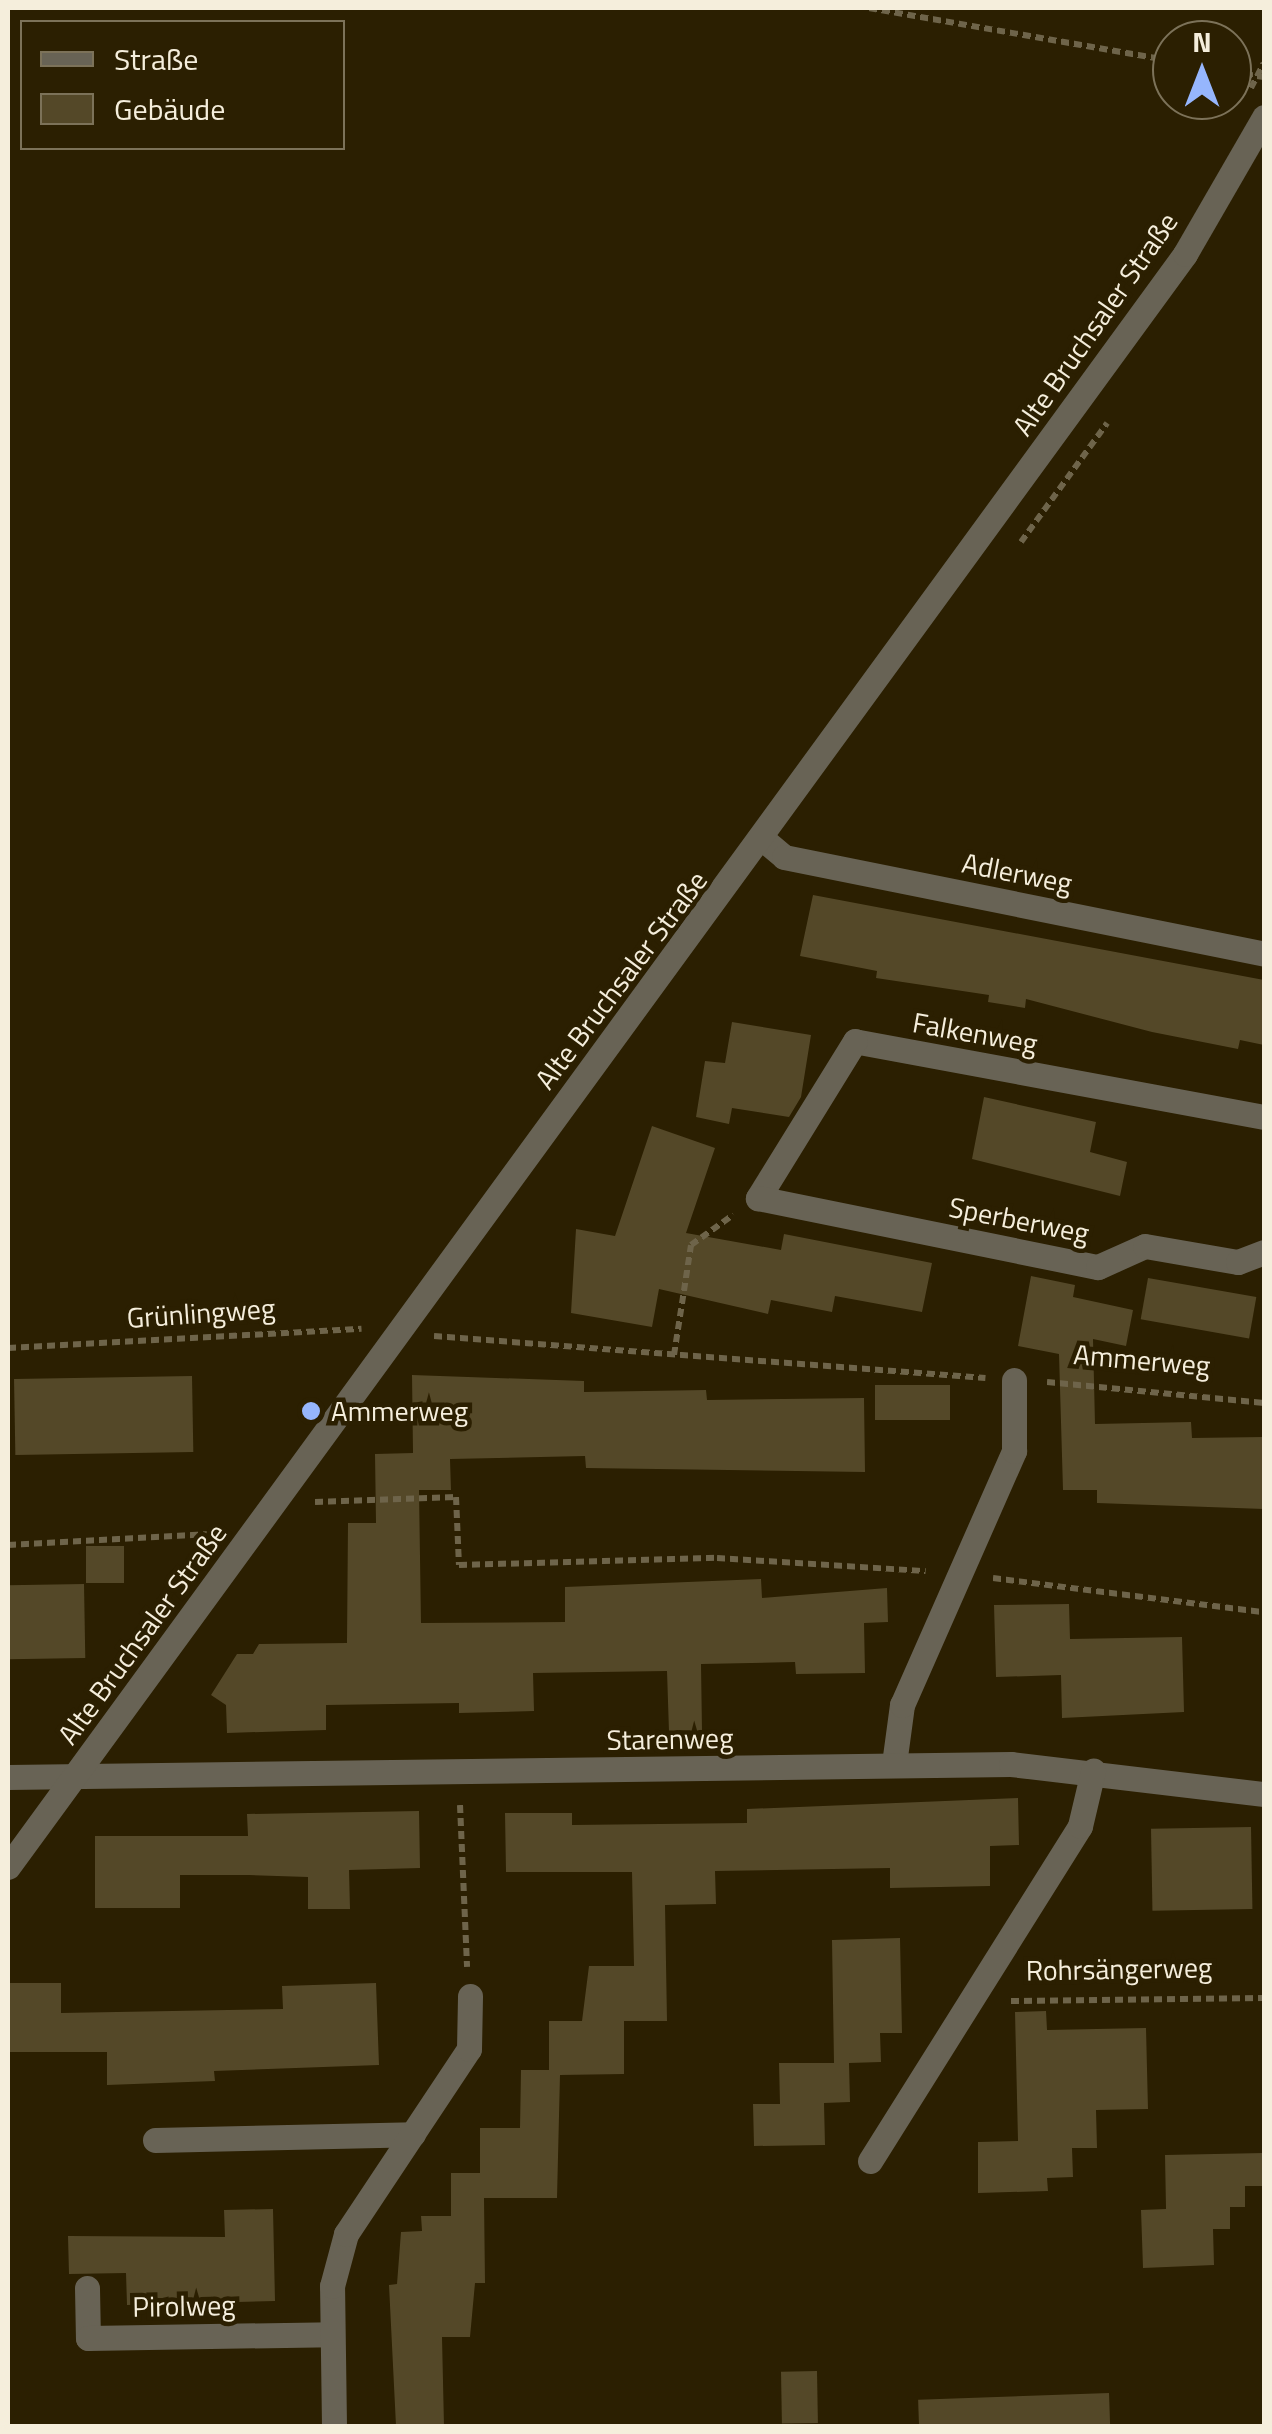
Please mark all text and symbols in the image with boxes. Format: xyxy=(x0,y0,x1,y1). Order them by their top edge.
legend xyxy=(20,20,345,150)
north arrow xyxy=(1152,20,1252,120)
text: N xyxy=(1192,20,1212,63)
text: Straße xyxy=(114,36,198,82)
text: Gebäude xyxy=(114,86,225,132)
street label: Alte Bruchsaler Straße xyxy=(1005,206,1185,442)
street label: Adlerweg xyxy=(959,846,1075,900)
street label: Alte Bruchsaler Straße xyxy=(528,864,714,1096)
street label: Falkenweg xyxy=(910,1006,1040,1060)
street label: Sperberweg xyxy=(946,1190,1092,1250)
street label: Grünlingweg xyxy=(126,1291,276,1335)
street label: Ammerweg xyxy=(1072,1337,1212,1383)
place label: Ammerweg xyxy=(331,1394,468,1428)
marker: Ammerweg xyxy=(300,1400,322,1422)
street label: Alte Bruchsaler Straße xyxy=(51,1517,233,1751)
street label: Starenweg xyxy=(606,1721,734,1757)
street label: Rohrsängerweg xyxy=(1025,1951,1213,1987)
street label: Pirolweg xyxy=(132,2288,236,2324)

